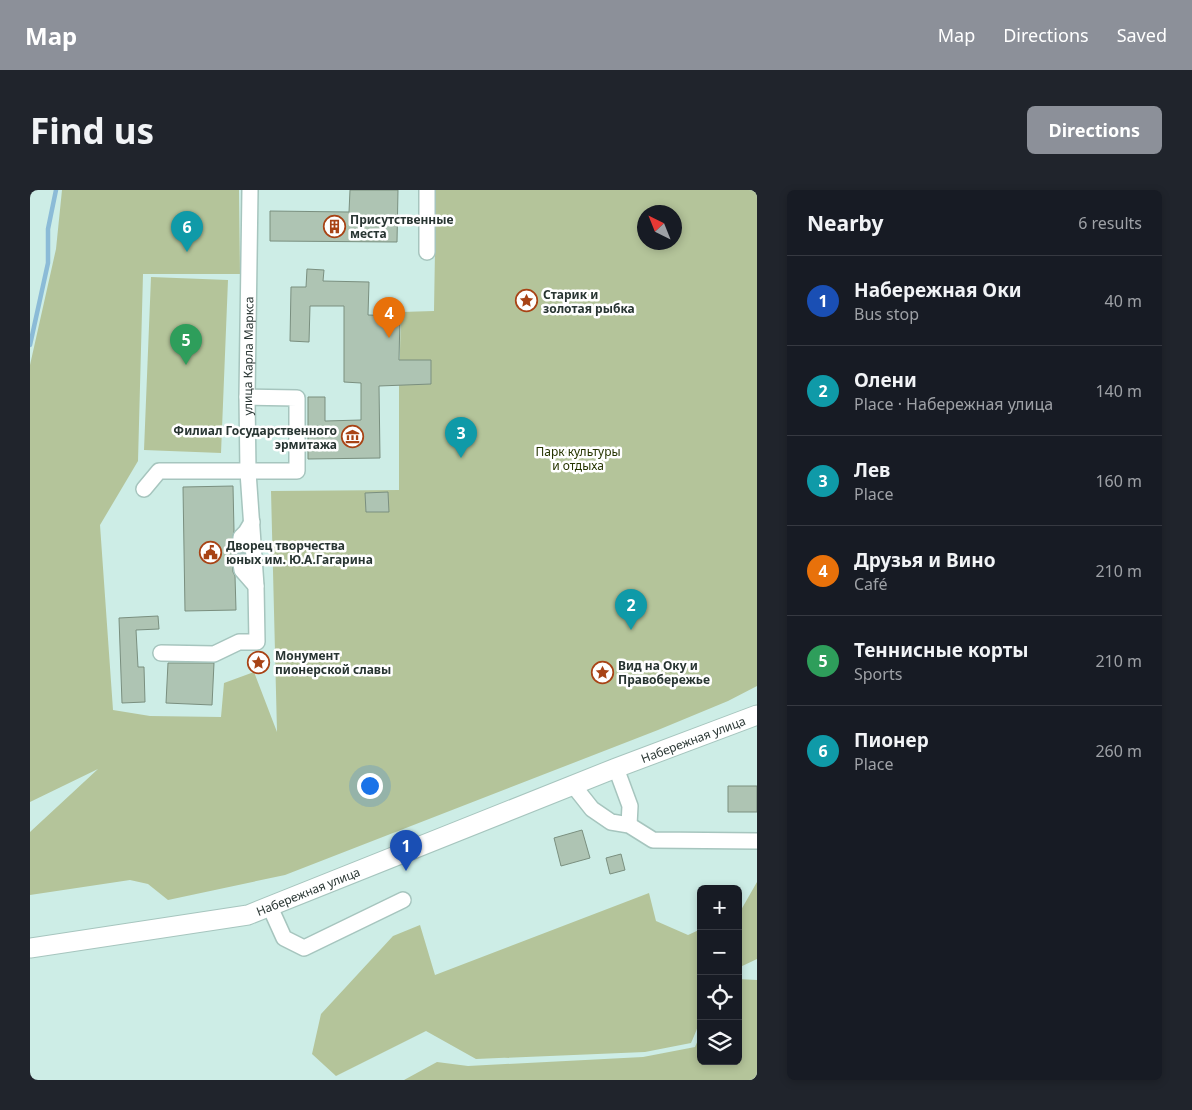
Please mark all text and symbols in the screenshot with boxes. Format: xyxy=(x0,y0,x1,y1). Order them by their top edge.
text: Map xyxy=(25,19,77,52)
text: Map xyxy=(938,23,975,47)
text: Directions xyxy=(1003,23,1089,47)
text: Saved xyxy=(1117,23,1167,47)
button: Directions xyxy=(1027,106,1162,154)
text: Find us xyxy=(30,107,154,154)
north arrow xyxy=(637,205,682,250)
text: Nearby xyxy=(807,209,883,237)
pin: 6 xyxy=(171,211,203,252)
place label: Присутственные места xyxy=(350,211,453,242)
text: 6 results xyxy=(1078,212,1142,234)
building icon: Присутственные места xyxy=(322,214,346,238)
text: Набережная Оки xyxy=(854,277,1022,303)
place label: Старик и золотая рыбка xyxy=(543,286,635,317)
place icon: Старик и золотая рыбка xyxy=(515,289,539,313)
text: 1 xyxy=(818,290,828,312)
text: 40 m xyxy=(1105,290,1142,312)
street label: улица Карла Маркса xyxy=(238,296,257,416)
pin: 4 xyxy=(373,297,405,338)
text: Bus stop xyxy=(854,303,919,325)
pin: 5 xyxy=(170,324,202,365)
text: Олени xyxy=(854,367,917,393)
text: 2 xyxy=(818,380,828,402)
text: 140 m xyxy=(1095,380,1142,402)
text: Place · Набережная улица xyxy=(854,393,1053,415)
pin: 3 xyxy=(445,417,477,458)
place label: Филиал Государственного эрмитажа xyxy=(173,422,337,453)
museum icon: Филиал Государственного эрмитажа xyxy=(341,425,365,449)
park label: Парк культуры и отдыха xyxy=(535,443,621,474)
text: Лев xyxy=(854,457,890,483)
text: 3 xyxy=(818,470,828,492)
text: 160 m xyxy=(1095,470,1142,492)
text: Place xyxy=(854,483,894,505)
place label: Дворец творчества юных им. Ю.А.Гагарина xyxy=(226,537,373,568)
public building icon: Дворец творчества юных им. Ю.А.Гагарина xyxy=(198,540,222,564)
text: Друзья и Вино xyxy=(854,547,996,573)
text: 4 xyxy=(818,560,828,582)
text: 210 m xyxy=(1095,560,1142,582)
text: Café xyxy=(854,573,888,595)
pin: 2 xyxy=(615,589,647,630)
text: Теннисные корты xyxy=(854,637,1029,663)
place label: Монумент пионерской славы xyxy=(275,647,391,678)
place icon: Монумент пионерской славы xyxy=(247,650,271,674)
text: 5 xyxy=(818,650,828,672)
text: 210 m xyxy=(1095,650,1142,672)
place label: Вид на Оку и Правобережье xyxy=(618,657,710,688)
place icon: Вид на Оку и Правобережье xyxy=(590,660,614,684)
text: Sports xyxy=(854,663,902,685)
street label: Набережная улица xyxy=(638,712,748,766)
text: Пионер xyxy=(854,727,929,753)
text: 6 xyxy=(818,740,828,762)
text: 260 m xyxy=(1095,740,1142,762)
text: Place xyxy=(854,753,894,775)
your location xyxy=(357,773,383,799)
pin: 1 xyxy=(390,830,422,871)
street label: Набережная улица xyxy=(254,863,362,919)
map controls xyxy=(697,885,742,1065)
button: + xyxy=(697,885,742,930)
button: − xyxy=(697,930,742,975)
button: locate xyxy=(697,975,742,1020)
button: layers xyxy=(697,1020,742,1065)

